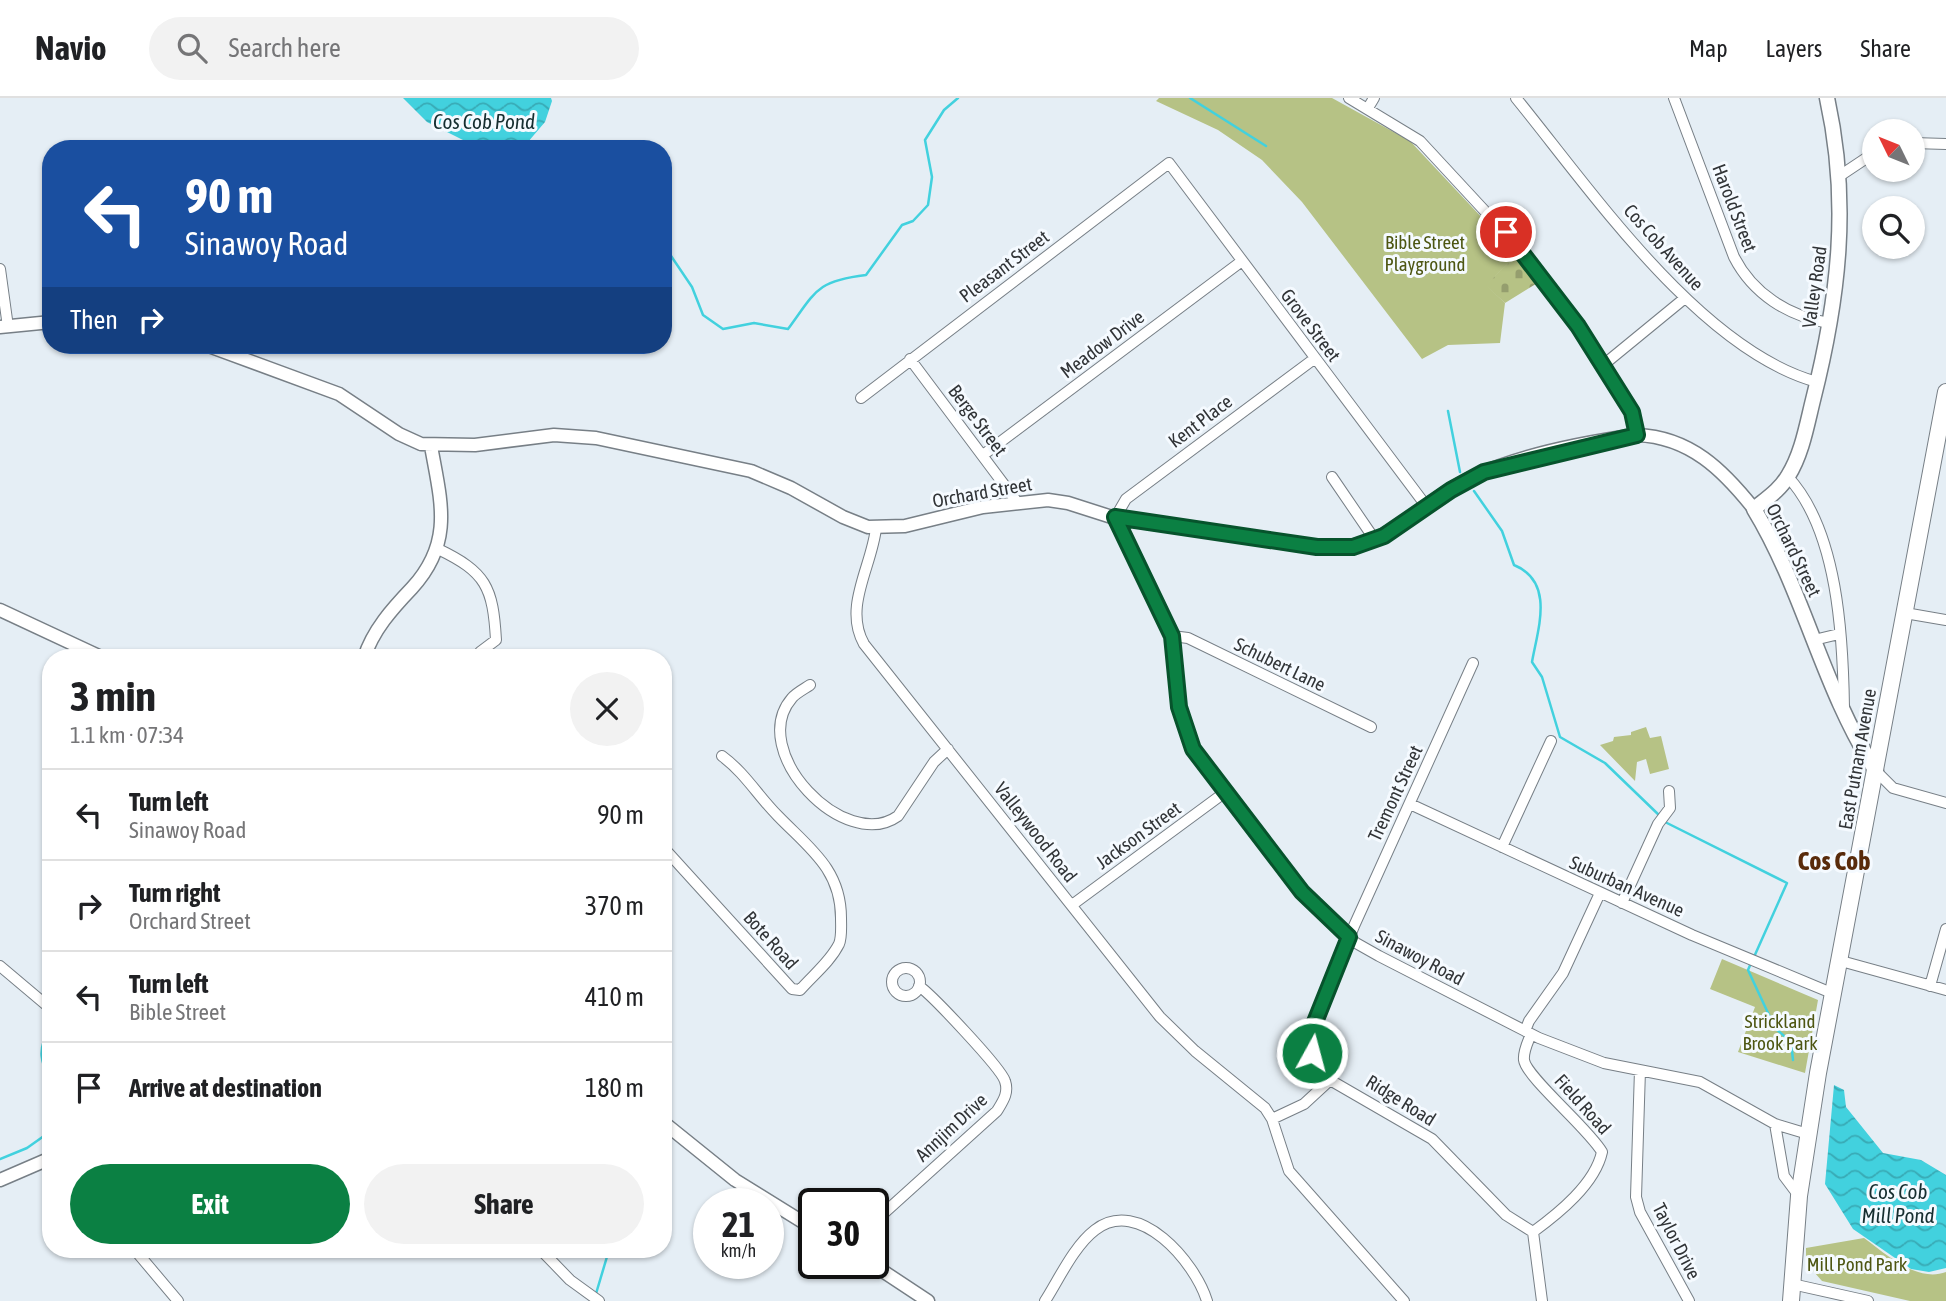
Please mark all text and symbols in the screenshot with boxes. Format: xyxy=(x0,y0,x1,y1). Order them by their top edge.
search box xyxy=(149,17,639,80)
text: Navio xyxy=(35,29,107,67)
icon: search xyxy=(173,29,211,67)
text: Search here xyxy=(229,33,341,63)
text: Map xyxy=(1689,35,1728,62)
text: Layers xyxy=(1766,35,1822,62)
text: Share xyxy=(1860,35,1911,62)
water label: Cos Cob Pond xyxy=(433,109,535,133)
north arrow xyxy=(1862,119,1925,182)
map controls xyxy=(1862,119,1925,259)
street label: Harold Street xyxy=(1708,161,1762,255)
text: 90 m xyxy=(185,167,273,223)
icon: left xyxy=(70,168,161,259)
button: search xyxy=(1862,196,1925,259)
street label: Cos Cob Avenue xyxy=(1620,199,1708,295)
pin xyxy=(1476,202,1536,262)
icon: arrive xyxy=(1487,213,1525,251)
text: Sinawoy Road xyxy=(185,225,348,262)
street label: Pleasant Street xyxy=(955,225,1053,307)
park label: Bible Street Playground xyxy=(1384,231,1466,275)
street label: Valley Road xyxy=(1797,245,1831,329)
street label: Grove Street xyxy=(1277,284,1345,366)
icon: right xyxy=(132,301,170,339)
text: Then xyxy=(70,305,118,335)
street label: Meadow Drive xyxy=(1056,305,1148,383)
street label: Berge Street xyxy=(944,380,1012,460)
street label: Kent Place xyxy=(1164,390,1236,452)
street label: Orchard Street xyxy=(931,472,1033,512)
street label: Orchard Street xyxy=(1762,500,1826,600)
street label: Schubert Lane xyxy=(1231,633,1329,695)
text: 3 min xyxy=(70,672,156,720)
button: close xyxy=(570,672,644,746)
street label: East Putnam Avenue xyxy=(1834,687,1880,831)
text: 1.1 km · 07:34 xyxy=(70,722,184,748)
street label: Tremont Street xyxy=(1363,742,1427,844)
street label: Valleywood Road xyxy=(990,778,1082,886)
text: Turn left xyxy=(129,787,209,817)
icon: left xyxy=(70,796,108,834)
street label: Jackson Street xyxy=(1091,797,1185,873)
text: 90 m xyxy=(597,800,644,830)
text: Sinawoy Road xyxy=(129,817,246,843)
district label: Cos Cob xyxy=(1798,846,1870,876)
street label: Suburban Avenue xyxy=(1566,851,1688,921)
text: Turn right xyxy=(129,878,220,908)
icon: right xyxy=(70,887,108,925)
text: 370 m xyxy=(585,891,644,921)
street label: Bote Road xyxy=(739,906,803,974)
text: Orchard Street xyxy=(129,908,251,934)
street label: Sinawoy Road xyxy=(1372,925,1468,989)
text: Turn left xyxy=(129,969,209,999)
icon: left xyxy=(70,978,108,1016)
text: 410 m xyxy=(585,982,644,1012)
text: Bible Street xyxy=(129,999,226,1025)
park label: Strickland Brook Park xyxy=(1742,1010,1818,1054)
position arrow xyxy=(1275,1016,1349,1090)
icon: arrive xyxy=(70,1069,108,1107)
street label: Field Road xyxy=(1550,1069,1616,1139)
street label: Ridge Road xyxy=(1362,1070,1440,1130)
text: Arrive at destination xyxy=(129,1073,322,1103)
text: 180 m xyxy=(585,1073,644,1103)
street label: Annjim Drive xyxy=(911,1088,991,1166)
button: Exit xyxy=(70,1164,350,1244)
button: Share xyxy=(364,1164,644,1244)
water label: Cos Cob Mill Pond xyxy=(1862,1179,1935,1227)
speed limit sign: 30 xyxy=(798,1188,889,1279)
street label: Taylor Drive xyxy=(1648,1199,1706,1283)
text: 21 xyxy=(722,1204,755,1244)
text: km/h xyxy=(721,1240,756,1261)
park label: Mill Pond Park xyxy=(1807,1253,1908,1275)

